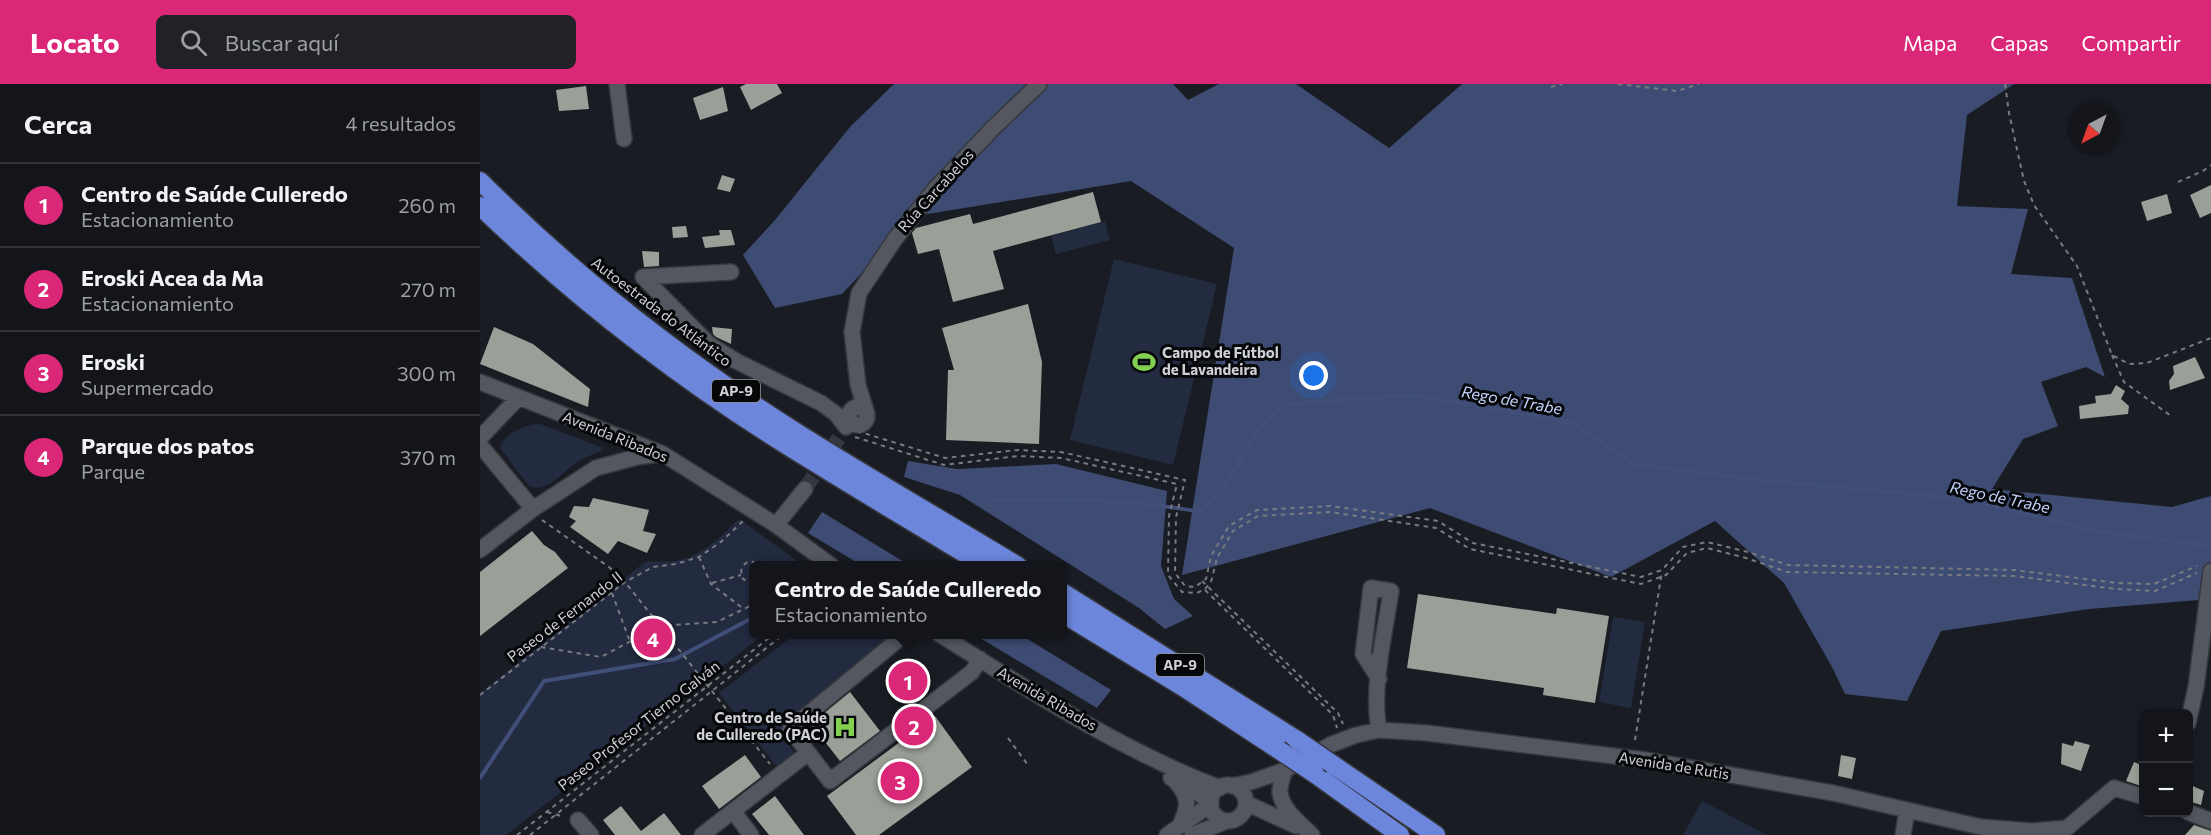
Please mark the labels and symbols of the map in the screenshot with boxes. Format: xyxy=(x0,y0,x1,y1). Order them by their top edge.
north arrow xyxy=(2067,102,2121,156)
street label: Rúa Carcabelos xyxy=(894,145,977,235)
street label: Autoestrada do Atlántico xyxy=(588,253,735,370)
place label: Campo de Fútbol de Lavandeira xyxy=(1162,343,1279,378)
sports icon: Campo de Fútbol de Lavandeira xyxy=(1131,349,1157,375)
your location xyxy=(1299,361,1328,390)
road number: AP-9 xyxy=(712,380,760,402)
water label: Rego de Trabe xyxy=(1460,381,1564,418)
street label: Avenida Ribados xyxy=(560,407,671,465)
water label: Rego de Trabe xyxy=(1948,477,2052,517)
street label: Paseo de Fernando II xyxy=(503,567,625,665)
pin: 4 xyxy=(634,616,672,660)
road number: AP-9 xyxy=(1156,654,1204,676)
street label: Paseo Profesor Tierno Galván xyxy=(554,656,723,794)
pin: 1 xyxy=(888,658,928,704)
street label: Avenida Ribados xyxy=(995,662,1101,734)
pin: 2 xyxy=(894,704,934,748)
place label: Centro de Saúde de Culleredo (PAC) xyxy=(696,708,827,743)
hospital icon: Centro de Saúde de Culleredo (PAC) xyxy=(832,714,858,740)
street label: Avenida de Rutis xyxy=(1618,747,1731,783)
pin: 3 xyxy=(880,758,920,804)

